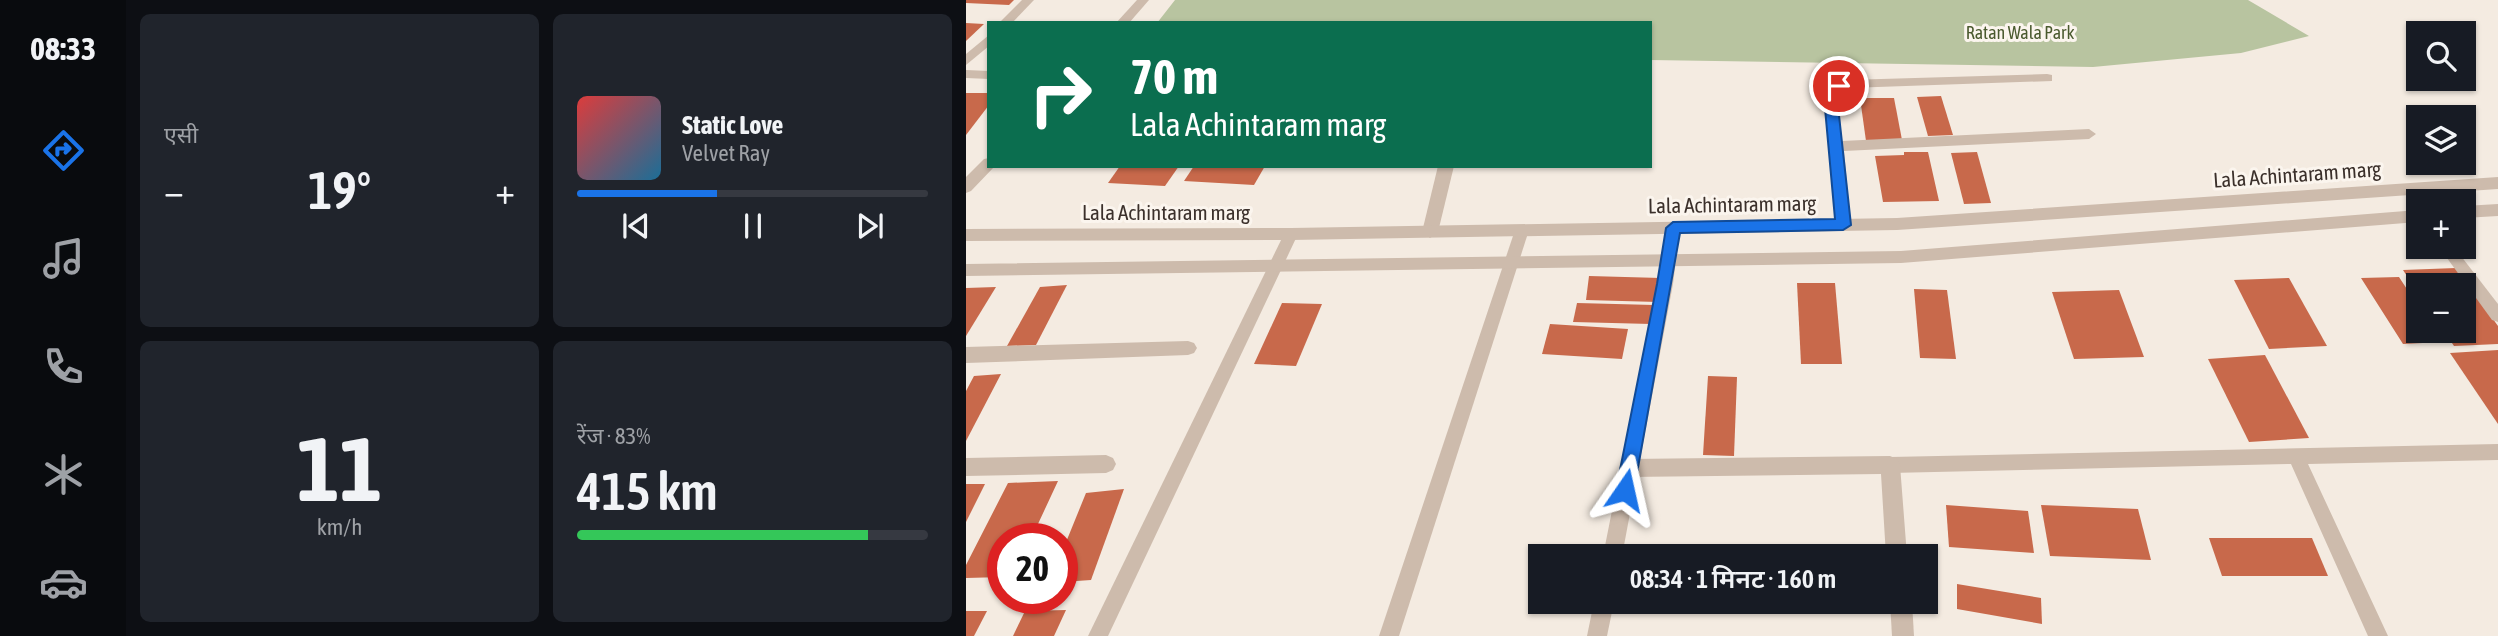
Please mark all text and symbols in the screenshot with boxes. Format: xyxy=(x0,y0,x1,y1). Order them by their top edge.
map controls xyxy=(2406,21,2476,343)
button: search xyxy=(2406,21,2476,91)
park label: Ratan Wala Park xyxy=(1966,22,2074,43)
text: 08:33 xyxy=(30,30,96,67)
text: 70 m xyxy=(1130,48,1218,104)
icon: right xyxy=(1015,49,1106,140)
pin xyxy=(1809,56,1869,116)
icon: arrive xyxy=(1820,67,1858,105)
button: layers xyxy=(2406,105,2476,175)
text: Lala Achintaram marg xyxy=(1130,106,1386,143)
text: Static Love xyxy=(682,110,783,140)
text: एसी xyxy=(164,122,198,148)
icon: directions xyxy=(39,126,88,175)
text: Velvet Ray xyxy=(682,140,770,166)
street label: Lala Achintaram marg xyxy=(2212,156,2382,192)
text: 19° xyxy=(308,160,371,220)
text: − xyxy=(164,169,184,212)
text: + xyxy=(495,169,515,212)
button: + xyxy=(2406,189,2476,259)
street label: Lala Achintaram marg xyxy=(1648,191,1816,217)
street label: Lala Achintaram marg xyxy=(1082,200,1250,224)
icon: previous xyxy=(617,207,655,245)
icon: pause xyxy=(734,207,772,245)
icon: next xyxy=(851,207,889,245)
icon: music xyxy=(39,234,88,283)
button: − xyxy=(2406,273,2476,343)
icon: phone xyxy=(39,342,88,391)
text: 11 xyxy=(297,416,382,520)
text: रेंज · 83% xyxy=(577,423,651,449)
icon: climate xyxy=(39,450,88,499)
position arrow xyxy=(1588,453,1662,527)
text: 415 km xyxy=(577,461,718,521)
text: km/h xyxy=(317,514,362,540)
speed limit sign: 20 xyxy=(987,523,1078,614)
icon: car xyxy=(39,558,88,607)
text: 08:34 · 1 मिनट · 160 m xyxy=(1630,564,1836,594)

